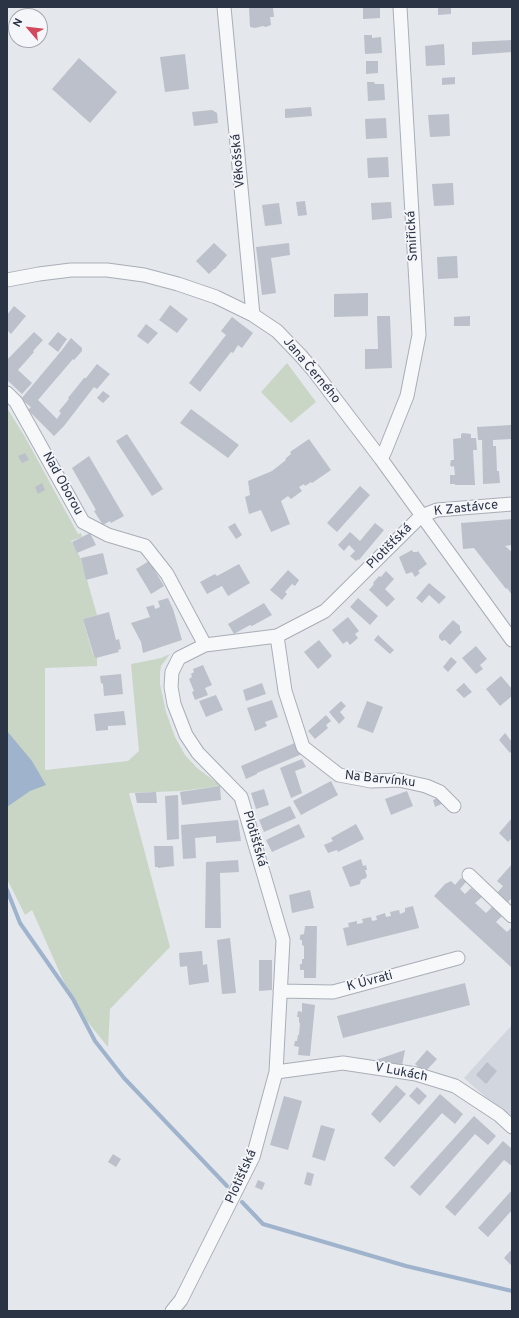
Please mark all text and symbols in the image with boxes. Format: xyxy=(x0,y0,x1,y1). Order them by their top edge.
north arrow xyxy=(8,8,48,48)
text: N xyxy=(10,16,26,30)
street label: Věkošská xyxy=(229,133,249,189)
street label: Smiřická xyxy=(404,210,422,262)
street label: Jana Černého xyxy=(279,335,343,407)
street label: Nad Oborou xyxy=(38,450,86,518)
street label: K Zastávce xyxy=(433,498,499,520)
street label: Plotišťská xyxy=(364,521,416,573)
street label: Na Barvínku xyxy=(344,769,416,791)
street label: Plotišťská xyxy=(239,809,269,869)
street label: K Úvrati xyxy=(345,968,395,996)
street label: V Lukách xyxy=(373,1060,429,1086)
street label: Plotišťská xyxy=(223,1147,261,1207)

